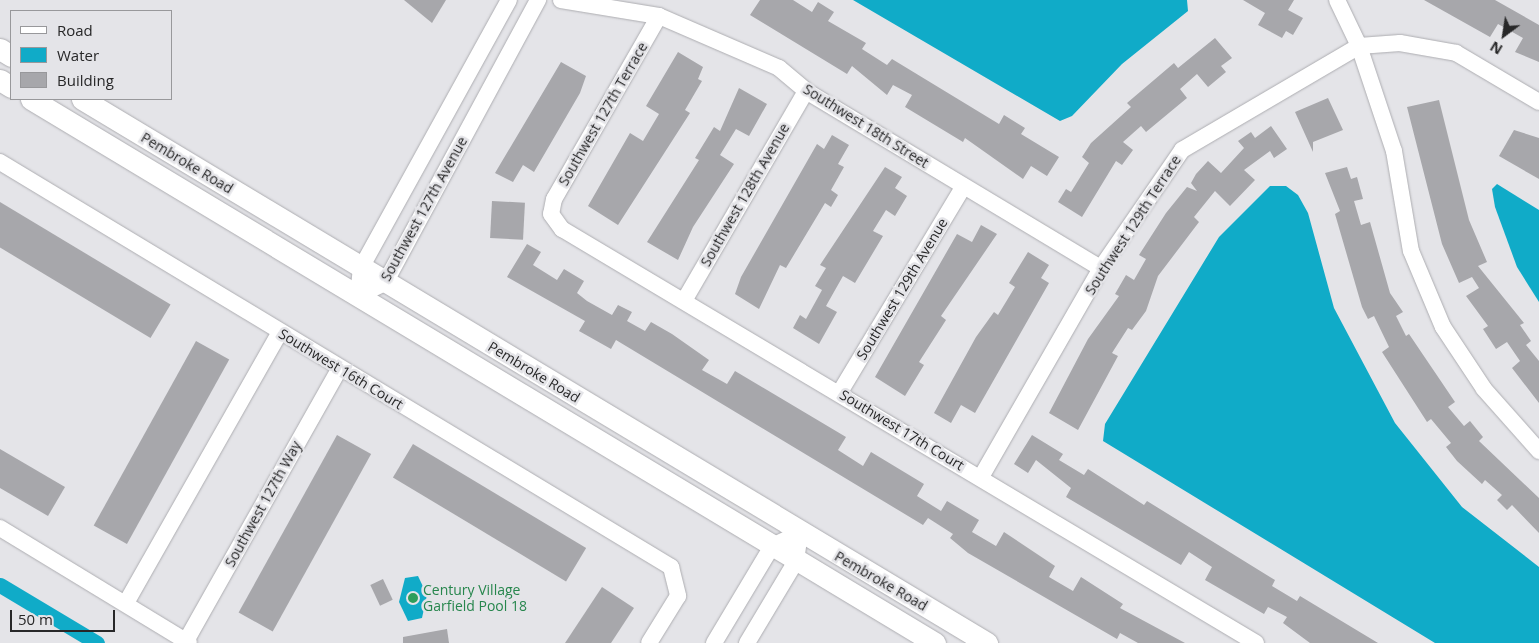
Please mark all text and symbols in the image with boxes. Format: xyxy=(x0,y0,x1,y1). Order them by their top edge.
legend xyxy=(10,10,172,100)
north arrow xyxy=(1479,10,1529,60)
text: Road xyxy=(57,20,93,40)
text: N xyxy=(1486,37,1506,59)
street label: Southwest 127th Terrace xyxy=(555,39,651,189)
text: Water xyxy=(57,45,99,65)
text: Building xyxy=(57,70,114,90)
street label: Southwest 18th Street xyxy=(800,81,932,171)
street label: Southwest 128th Avenue xyxy=(697,121,793,269)
street label: Pembroke Road xyxy=(138,129,236,197)
street label: Southwest 127th Avenue xyxy=(377,134,471,284)
street label: Southwest 129th Terrace xyxy=(1082,152,1184,298)
street label: Southwest 129th Avenue xyxy=(853,215,951,363)
street label: Southwest 16th Court xyxy=(276,325,406,413)
street label: Pembroke Road xyxy=(485,338,583,406)
street label: Southwest 17th Court xyxy=(837,386,967,474)
street label: Southwest 127th Way xyxy=(221,438,305,570)
street label: Pembroke Road xyxy=(832,548,930,614)
place label: Century Village Garfield Pool 18 xyxy=(423,582,527,614)
marker: Century Village Garfield Pool 18 xyxy=(407,592,419,604)
scale bar xyxy=(12,600,118,632)
text: 50 m xyxy=(18,609,53,629)

